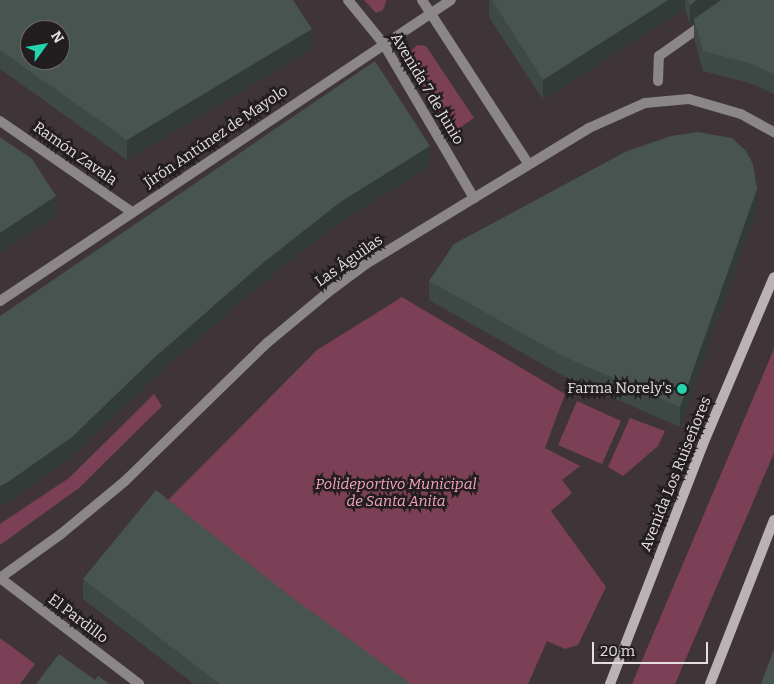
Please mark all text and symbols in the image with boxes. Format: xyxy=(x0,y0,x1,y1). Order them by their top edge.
north arrow xyxy=(20,20,70,70)
text: N xyxy=(47,28,67,46)
street label: Avenida 7 de Junio xyxy=(387,30,467,148)
street label: Jirón Antúnez de Mayolo xyxy=(141,82,291,192)
street label: Ramón Zavala xyxy=(30,118,120,190)
street label: Las Águilas xyxy=(312,231,386,291)
place label: Farma Norely's xyxy=(567,380,672,398)
marker: Farma Norely's xyxy=(676,383,688,395)
street label: Avenida Los Ruiseñores xyxy=(637,394,715,554)
park label: Polideportivo Municipal de Santa Anita xyxy=(315,475,477,510)
street label: El Pardillo xyxy=(45,591,111,647)
scale bar xyxy=(594,632,710,664)
text: 20 m xyxy=(600,642,635,660)

